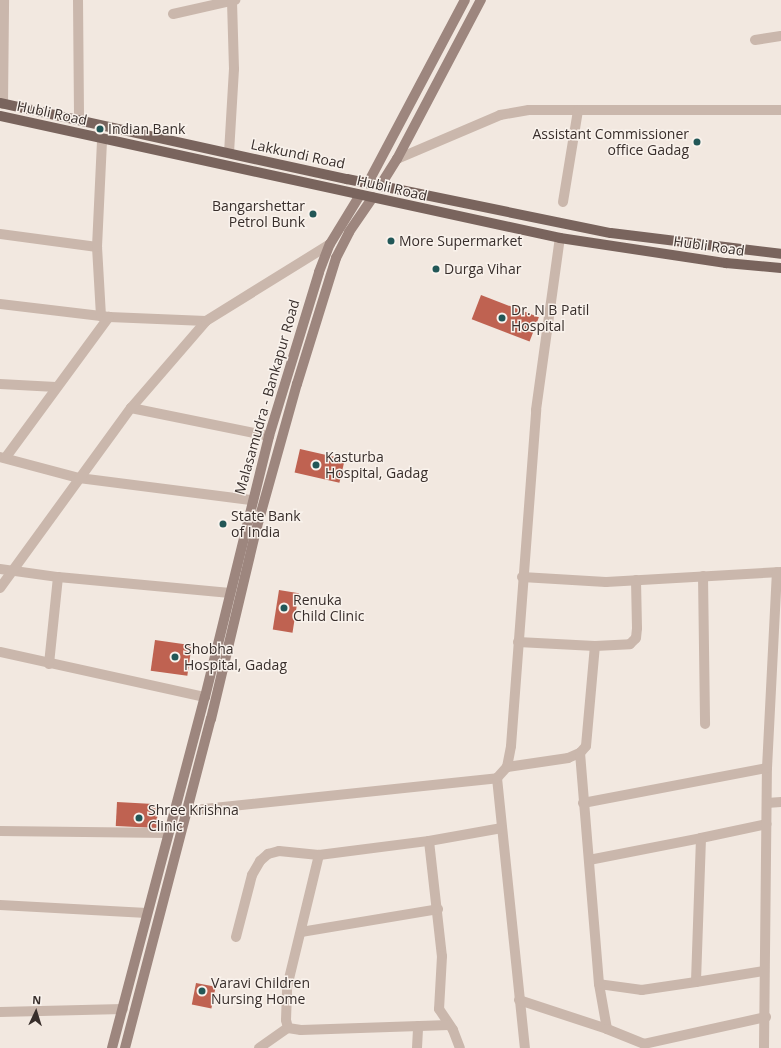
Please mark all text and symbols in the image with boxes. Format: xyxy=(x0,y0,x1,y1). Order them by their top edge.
street label: Hubli Road xyxy=(15,97,89,129)
place label: Indian Bank xyxy=(108,121,185,137)
marker: Indian Bank xyxy=(95,124,105,134)
place label: Assistant Commissioner office Gadag xyxy=(532,126,689,158)
street label: Lakkundi Road xyxy=(249,136,347,172)
marker: Assistant Commissioner office Gadag xyxy=(692,137,702,147)
street label: Hubli Road xyxy=(355,172,429,204)
place label: Bangarshettar Petrol Bunk xyxy=(212,198,305,230)
marker: Bangarshettar Petrol Bunk xyxy=(308,209,318,219)
place label: More Supermarket xyxy=(399,233,522,249)
street label: Hubli Road xyxy=(672,233,746,259)
marker: More Supermarket xyxy=(386,236,396,246)
place label: Durga Vihar xyxy=(444,261,521,277)
marker: Durga Vihar xyxy=(431,264,441,274)
street label: Malasamudra - Bankapur Road xyxy=(231,298,303,496)
place label: Dr. N B Patil Hospital xyxy=(511,302,589,334)
marker: Dr. N B Patil Hospital xyxy=(496,312,508,324)
place label: Kasturba Hospital, Gadag xyxy=(325,449,428,482)
marker: Kasturba Hospital, Gadag xyxy=(310,459,322,471)
place label: State Bank of India xyxy=(231,508,301,540)
marker: State Bank of India xyxy=(218,519,228,529)
place label: Renuka Child Clinic xyxy=(293,592,364,624)
marker: Renuka Child Clinic xyxy=(278,602,290,614)
place label: Shobha Hospital, Gadag xyxy=(184,641,287,674)
marker: Shobha Hospital, Gadag xyxy=(169,651,181,663)
place label: Shree Krishna Clinic xyxy=(148,802,239,834)
marker: Shree Krishna Clinic xyxy=(133,812,145,824)
place label: Varavi Children Nursing Home xyxy=(211,975,310,1008)
marker: Varavi Children Nursing Home xyxy=(196,985,208,997)
north arrow xyxy=(16,992,56,1032)
text: N xyxy=(32,992,42,1007)

